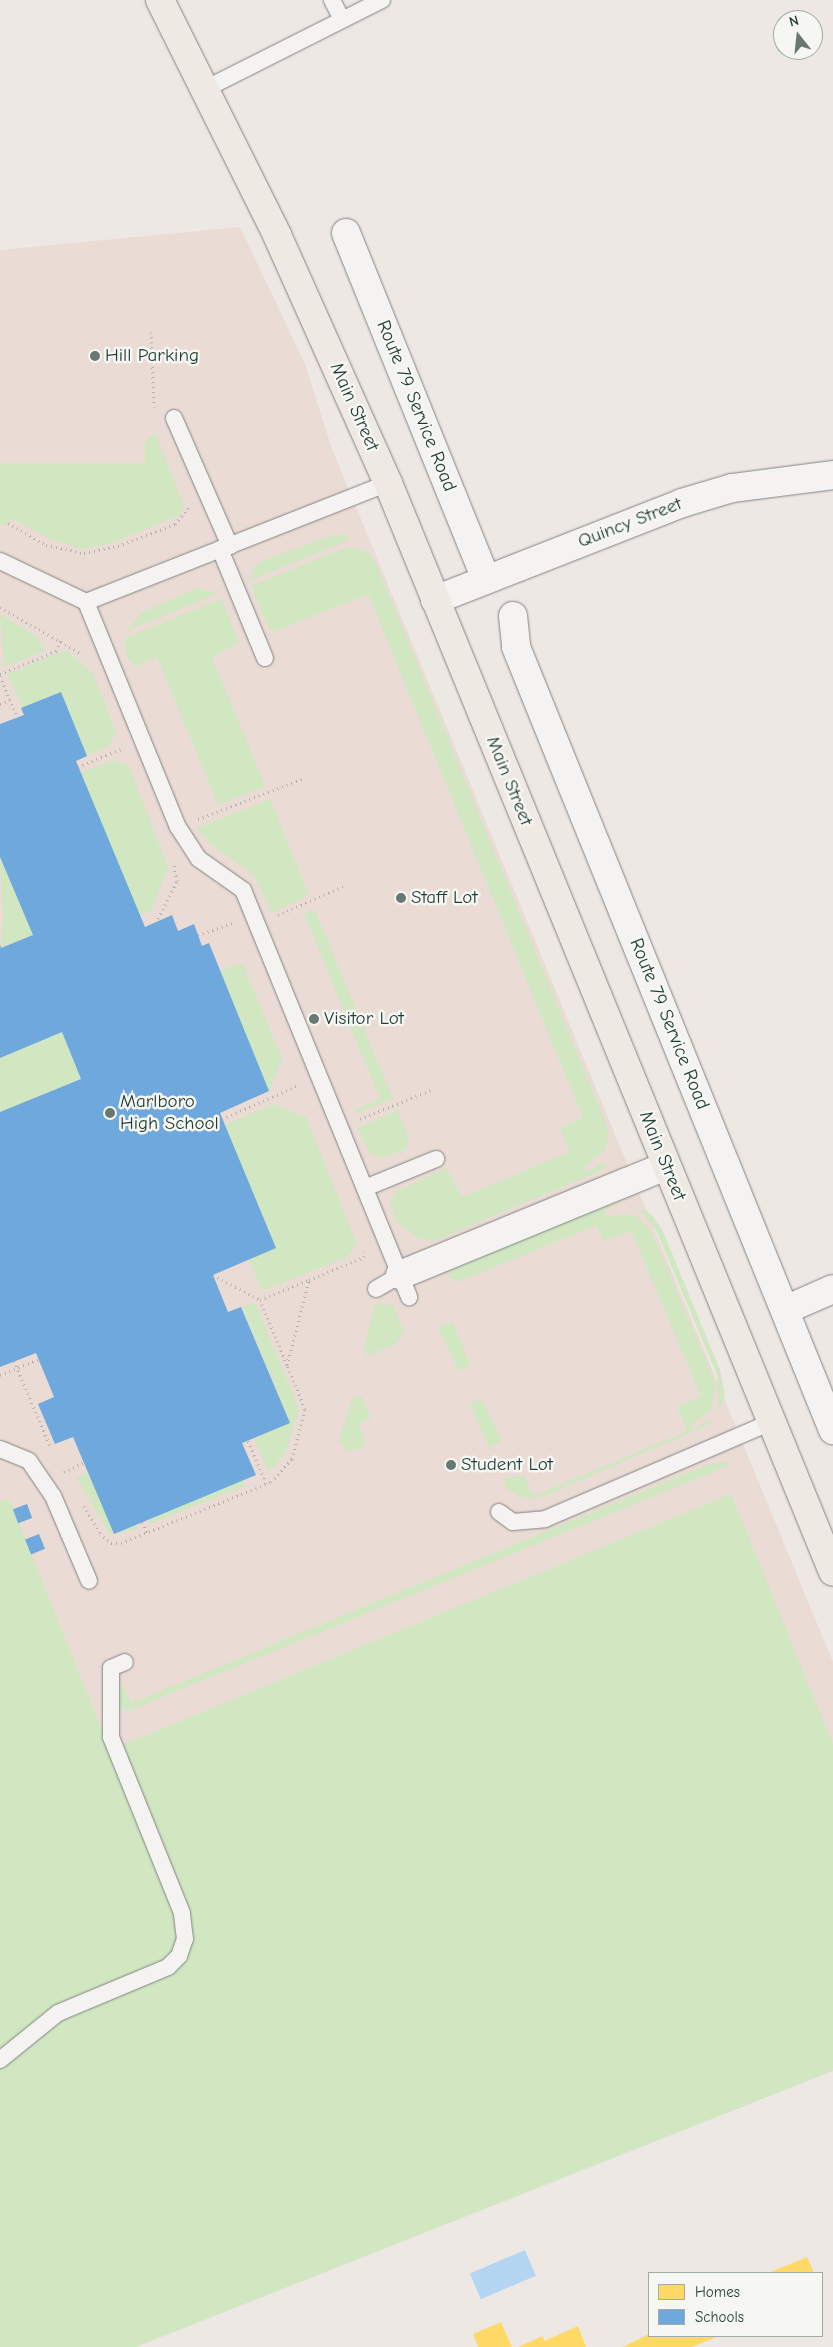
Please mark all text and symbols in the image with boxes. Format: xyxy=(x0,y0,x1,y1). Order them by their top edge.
north arrow xyxy=(773,10,823,60)
text: N xyxy=(787,12,801,30)
street label: Route 79 Service Road xyxy=(371,317,461,495)
place label: Hill Parking xyxy=(105,345,199,367)
marker: Hill Parking xyxy=(89,350,101,362)
street label: Main Street xyxy=(324,359,384,455)
street label: Quincy Street xyxy=(575,493,685,553)
street label: Main Street xyxy=(481,733,537,829)
place label: Staff Lot xyxy=(411,887,478,909)
marker: Staff Lot xyxy=(395,892,407,904)
street label: Route 79 Service Road xyxy=(624,935,714,1113)
place label: Visitor Lot xyxy=(324,1008,404,1030)
marker: Visitor Lot xyxy=(308,1013,320,1025)
place label: Marlboro High School xyxy=(120,1091,219,1135)
marker: Marlboro High School xyxy=(104,1107,116,1119)
street label: Main Street xyxy=(634,1108,690,1204)
place label: Student Lot xyxy=(461,1454,553,1476)
marker: Student Lot xyxy=(445,1459,457,1471)
legend xyxy=(648,2272,823,2337)
text: Homes xyxy=(695,2283,740,2301)
text: Schools xyxy=(695,2308,744,2326)

